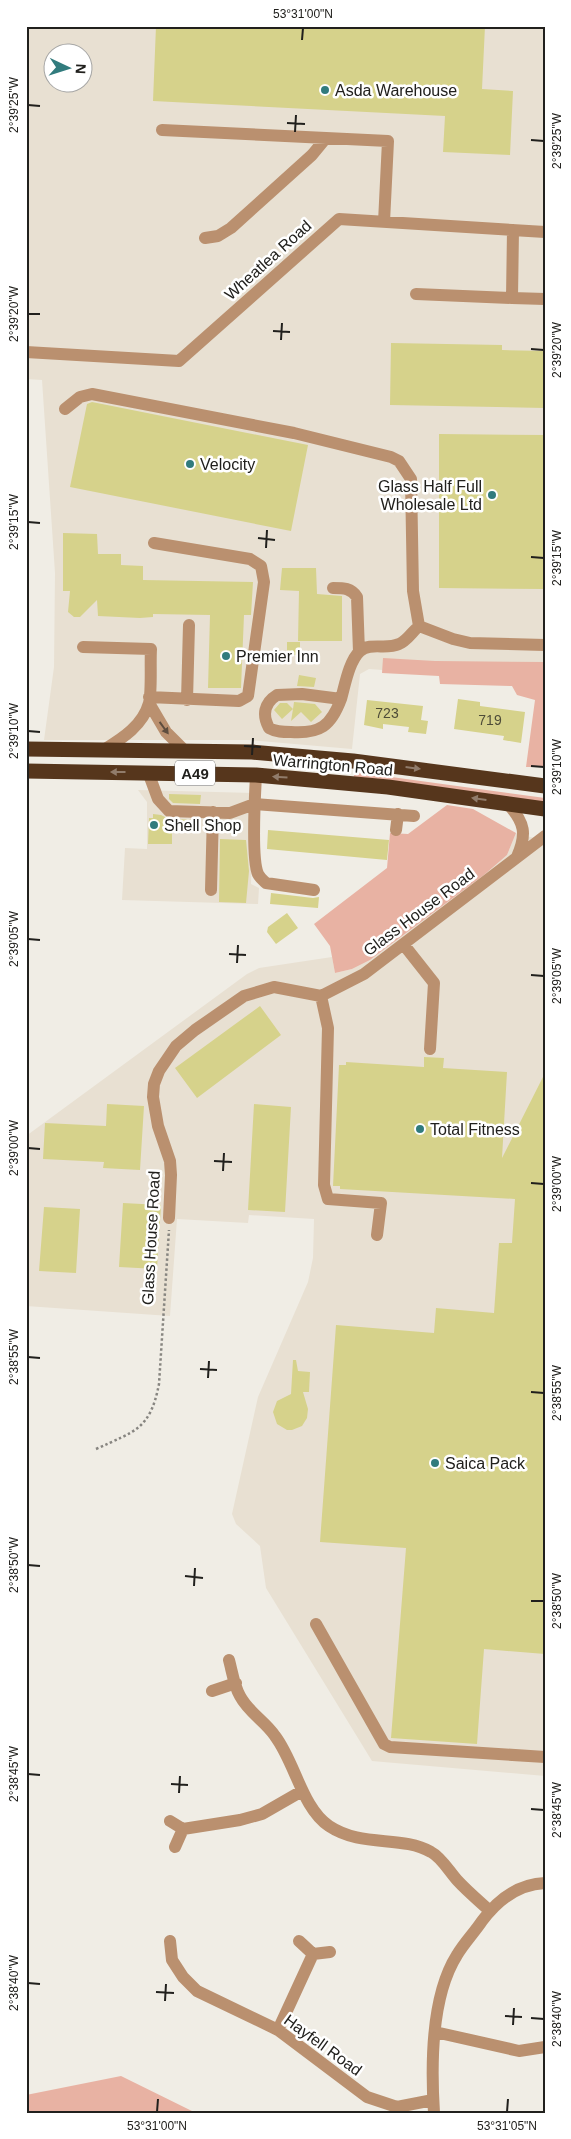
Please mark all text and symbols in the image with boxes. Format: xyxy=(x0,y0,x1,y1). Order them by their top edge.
text: 53°31'00"N xyxy=(273,7,333,21)
north arrow xyxy=(42,42,92,92)
text: N xyxy=(73,63,89,75)
text: 2°39'25"W xyxy=(7,76,21,133)
place label: Asda Warehouse xyxy=(335,82,457,99)
marker: Asda Warehouse xyxy=(319,84,331,96)
text: 2°39'25"W xyxy=(550,112,564,169)
street label: Wheatlea Road xyxy=(221,217,315,303)
text: 2°39'20"W xyxy=(7,285,21,342)
text: 2°39'20"W xyxy=(550,321,564,378)
place label: Velocity xyxy=(200,456,255,473)
marker: Velocity xyxy=(184,458,196,470)
place label: Glass Half Full Wholesale Ltd xyxy=(378,478,482,513)
marker: Glass Half Full Wholesale Ltd xyxy=(486,489,498,501)
text: 2°39'15"W xyxy=(7,493,21,550)
text: 2°39'15"W xyxy=(550,529,564,586)
place label: Premier Inn xyxy=(236,648,319,665)
marker: Premier Inn xyxy=(220,650,232,662)
text: 2°39'10"W xyxy=(7,702,21,759)
house number: 723 xyxy=(375,705,399,721)
house number: 719 xyxy=(478,712,502,728)
one-way arrow xyxy=(159,722,169,735)
text: 2°39'10"W xyxy=(550,738,564,795)
street label: Warrington Road xyxy=(272,751,394,779)
road number: A49 xyxy=(175,760,215,786)
one-way arrow xyxy=(405,764,421,772)
one-way arrow xyxy=(110,768,126,776)
one-way arrow xyxy=(272,773,288,781)
one-way arrow xyxy=(471,795,487,803)
place label: Shell Shop xyxy=(164,817,241,834)
marker: Shell Shop xyxy=(148,819,160,831)
street label: Glass House Road xyxy=(360,865,478,959)
text: 2°39'05"W xyxy=(7,910,21,967)
text: 2°39'05"W xyxy=(550,947,564,1004)
text: 2°39'00"W xyxy=(7,1119,21,1176)
place label: Total Fitness xyxy=(430,1121,520,1138)
marker: Total Fitness xyxy=(414,1123,426,1135)
text: 2°39'00"W xyxy=(550,1155,564,1212)
street label: Glass House Road xyxy=(139,1170,163,1306)
text: 2°38'55"W xyxy=(7,1328,21,1385)
text: 2°38'55"W xyxy=(550,1364,564,1421)
place label: Saica Pack xyxy=(445,1455,526,1472)
marker: Saica Pack xyxy=(429,1457,441,1469)
text: 2°38'50"W xyxy=(7,1536,21,1593)
text: 2°38'50"W xyxy=(550,1572,564,1629)
text: 2°38'45"W xyxy=(7,1745,21,1802)
text: 2°38'45"W xyxy=(550,1781,564,1838)
text: 2°38'40"W xyxy=(7,1954,21,2011)
text: 2°38'40"W xyxy=(550,1990,564,2047)
street label: Hayfell Road xyxy=(281,2011,365,2079)
text: 53°31'00"N xyxy=(127,2119,187,2133)
text: 53°31'05"N xyxy=(477,2119,537,2133)

